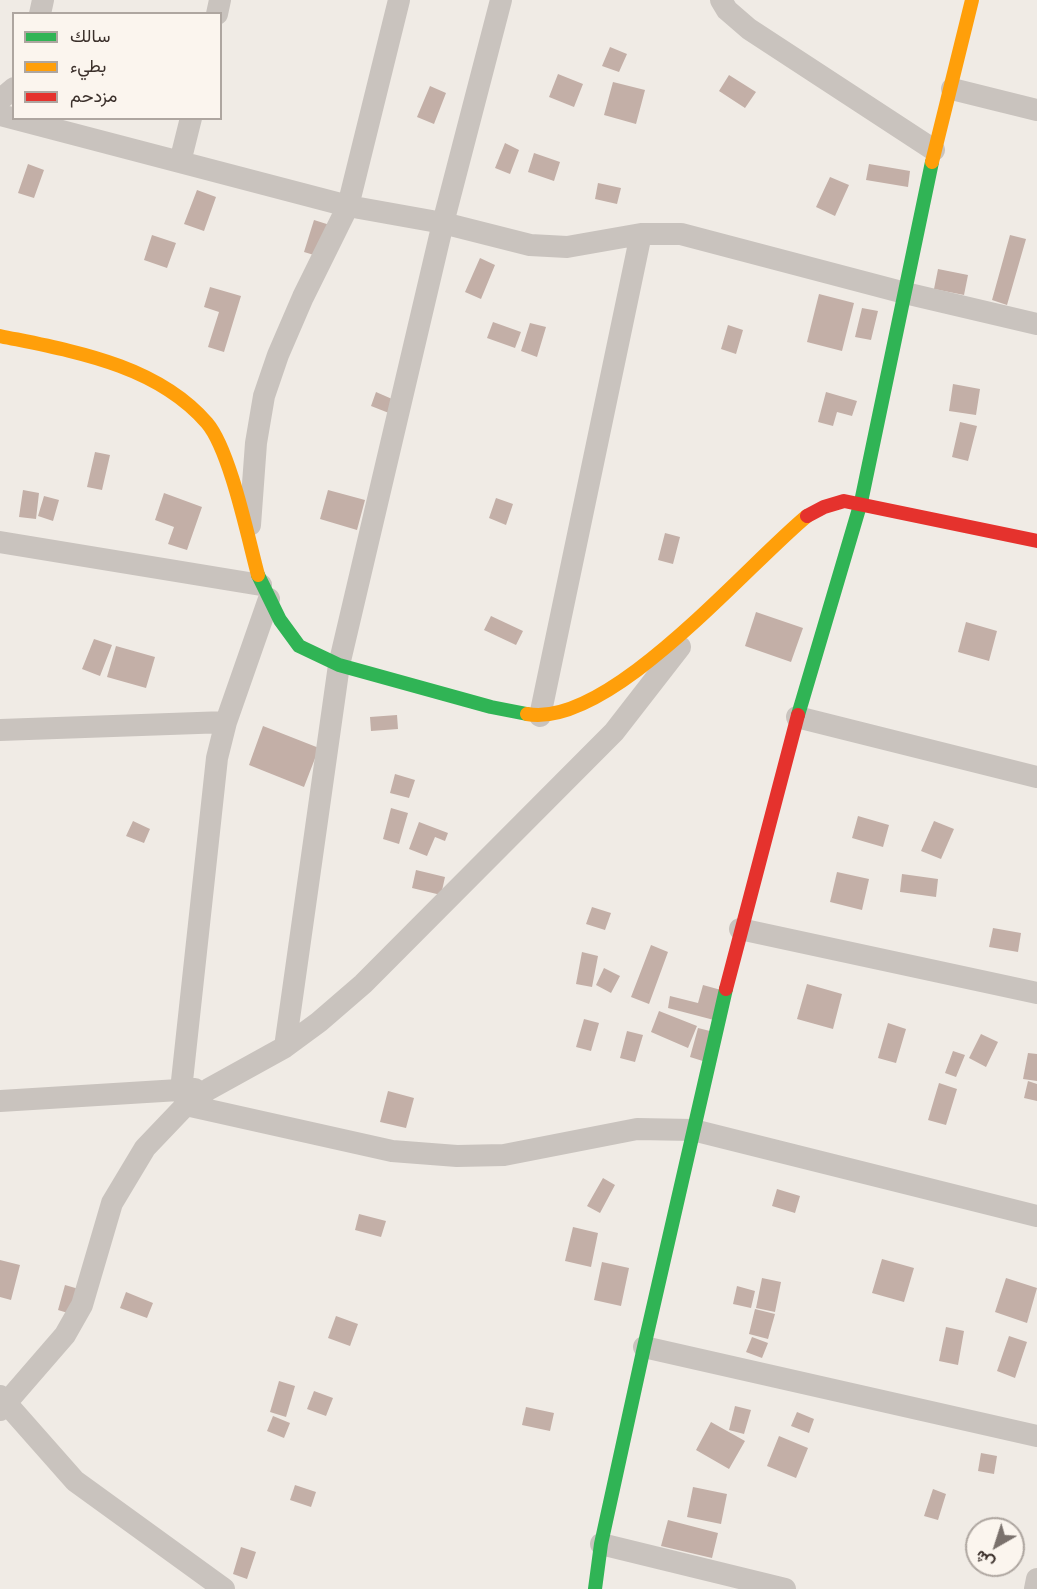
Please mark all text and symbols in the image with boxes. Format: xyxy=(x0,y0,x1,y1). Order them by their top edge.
legend xyxy=(12,12,222,120)
text: سالك xyxy=(70,23,110,49)
text: بطيء xyxy=(70,53,106,79)
text: مزدحم xyxy=(70,83,117,109)
north arrow xyxy=(965,1517,1025,1577)
text: ش xyxy=(970,1545,999,1575)

